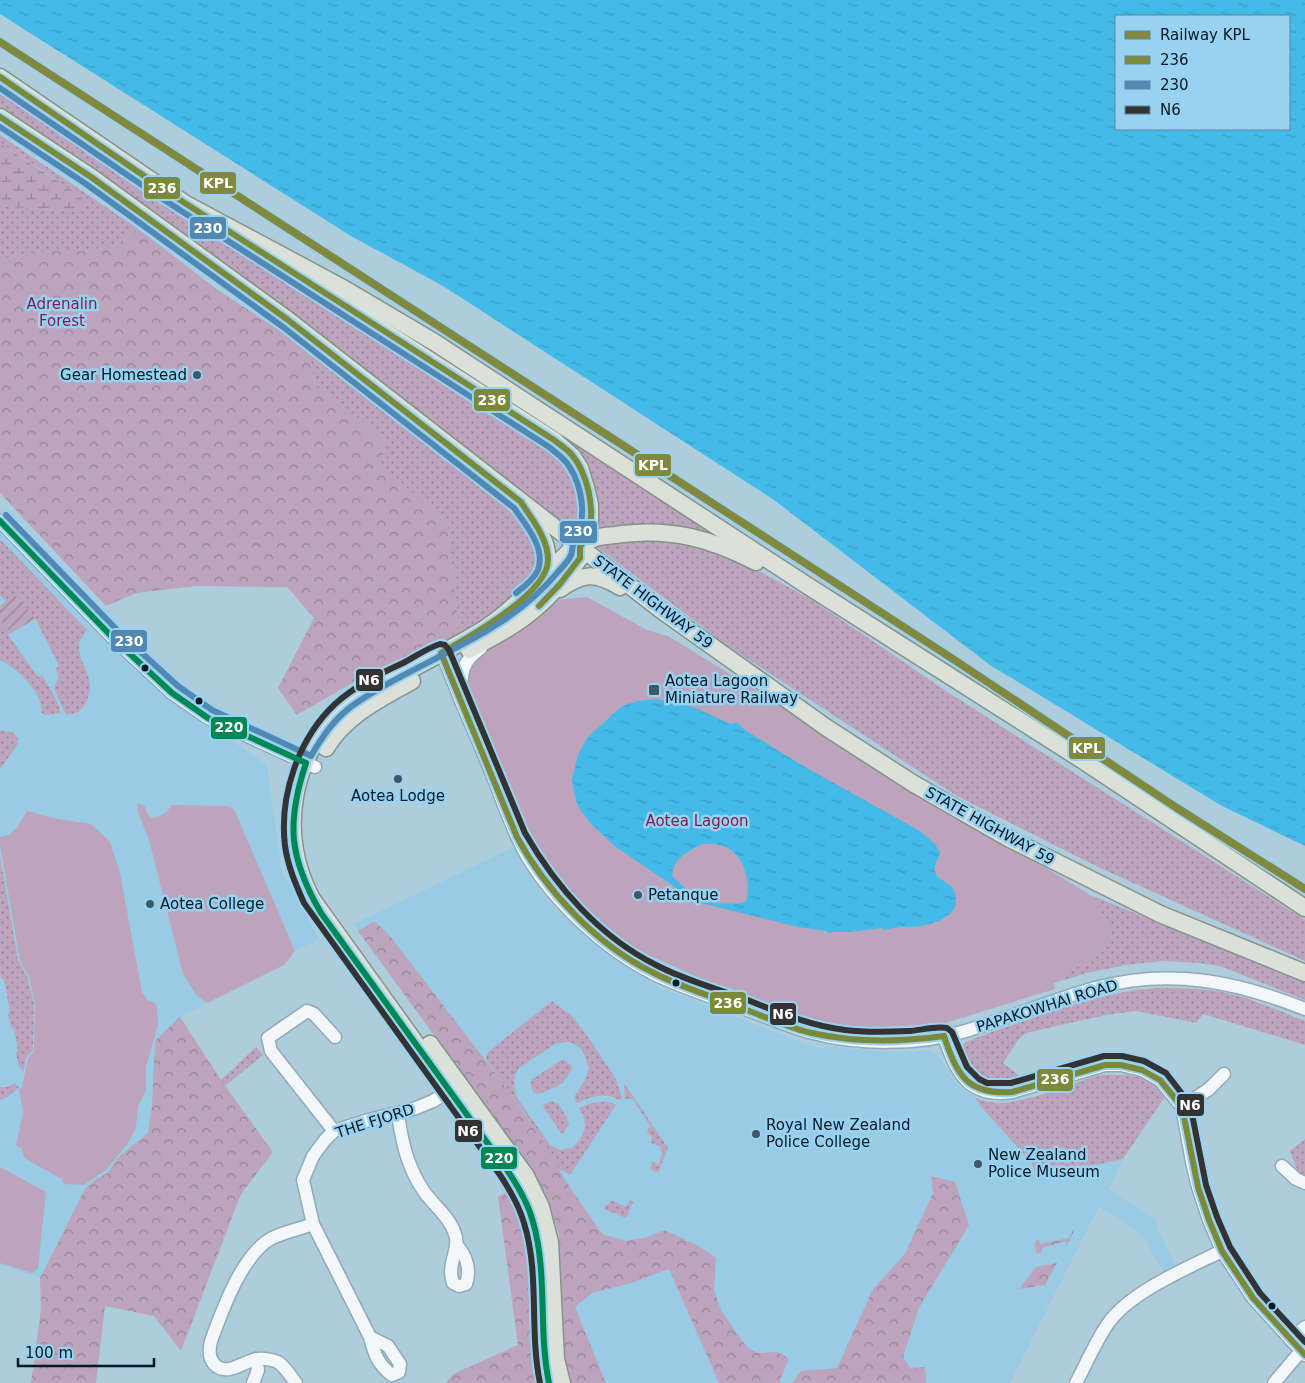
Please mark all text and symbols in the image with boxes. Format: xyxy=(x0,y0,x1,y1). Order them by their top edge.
legend xyxy=(1115,15,1290,130)
text: Railway KPL xyxy=(1160,26,1251,44)
text: 236 xyxy=(1160,51,1189,69)
text: 230 xyxy=(1160,76,1189,94)
text: N6 xyxy=(1160,101,1181,119)
line badge: KPL xyxy=(199,171,237,195)
text: KPL xyxy=(203,175,233,191)
line badge: 236 xyxy=(143,176,181,200)
text: 236 xyxy=(147,180,177,196)
line badge: 230 xyxy=(189,216,227,240)
text: 230 xyxy=(193,220,223,236)
park label: Adrenalin Forest xyxy=(26,295,98,330)
place label: Gear Homestead xyxy=(60,366,187,384)
marker: Gear Homestead xyxy=(191,369,203,381)
line badge: 236 xyxy=(473,388,511,412)
text: 236 xyxy=(477,392,507,408)
line badge: KPL xyxy=(634,453,672,477)
text: KPL xyxy=(638,457,668,473)
line badge: 230 xyxy=(559,520,598,544)
text: 230 xyxy=(563,523,593,539)
street label: STATE HIGHWAY 59 xyxy=(590,551,716,653)
line badge: 230 xyxy=(110,629,148,653)
text: 230 xyxy=(114,633,144,649)
unlabelled marker xyxy=(140,663,150,673)
line badge: N6 xyxy=(355,668,384,692)
text: N6 xyxy=(358,672,380,688)
place label: Aotea Lagoon Miniature Railway xyxy=(665,672,798,707)
marker: Aotea Lagoon Miniature Railway xyxy=(647,683,661,697)
unlabelled marker xyxy=(194,696,204,706)
line badge: 220 xyxy=(210,716,248,740)
text: 220 xyxy=(214,719,244,735)
line badge: KPL xyxy=(1068,736,1106,760)
text: KPL xyxy=(1072,740,1102,756)
marker: Aotea Lodge xyxy=(392,773,404,785)
street label: STATE HIGHWAY 59 xyxy=(922,783,1058,869)
place label: Aotea Lodge xyxy=(351,787,445,805)
park label: Aotea Lagoon xyxy=(645,812,749,830)
place label: Petanque xyxy=(648,886,719,904)
marker: Petanque xyxy=(632,889,644,901)
place label: Aotea College xyxy=(160,895,264,913)
marker: Aotea College xyxy=(144,898,156,910)
street label: PAPAKOWHAI ROAD xyxy=(974,976,1120,1036)
unlabelled marker xyxy=(671,978,681,988)
line badge: 236 xyxy=(709,991,747,1015)
text: 236 xyxy=(713,995,743,1011)
line badge: N6 xyxy=(769,1002,797,1026)
text: N6 xyxy=(772,1006,794,1022)
line badge: 236 xyxy=(1036,1068,1074,1092)
text: 236 xyxy=(1040,1071,1070,1087)
line badge: N6 xyxy=(1176,1093,1205,1117)
text: N6 xyxy=(1179,1097,1201,1113)
street label: THE FJORD xyxy=(332,1100,417,1142)
place label: Royal New Zealand Police College xyxy=(766,1116,911,1151)
line badge: N6 xyxy=(454,1119,483,1143)
text: N6 xyxy=(457,1123,479,1139)
marker: Royal New Zealand Police College xyxy=(750,1128,762,1140)
line badge: 220 xyxy=(480,1146,518,1170)
place label: New Zealand Police Museum xyxy=(988,1146,1100,1181)
text: 220 xyxy=(484,1150,514,1166)
marker: New Zealand Police Museum xyxy=(972,1158,984,1170)
unlabelled marker xyxy=(1267,1301,1277,1311)
scale bar xyxy=(18,1336,154,1368)
text: 100 m xyxy=(25,1344,73,1362)

